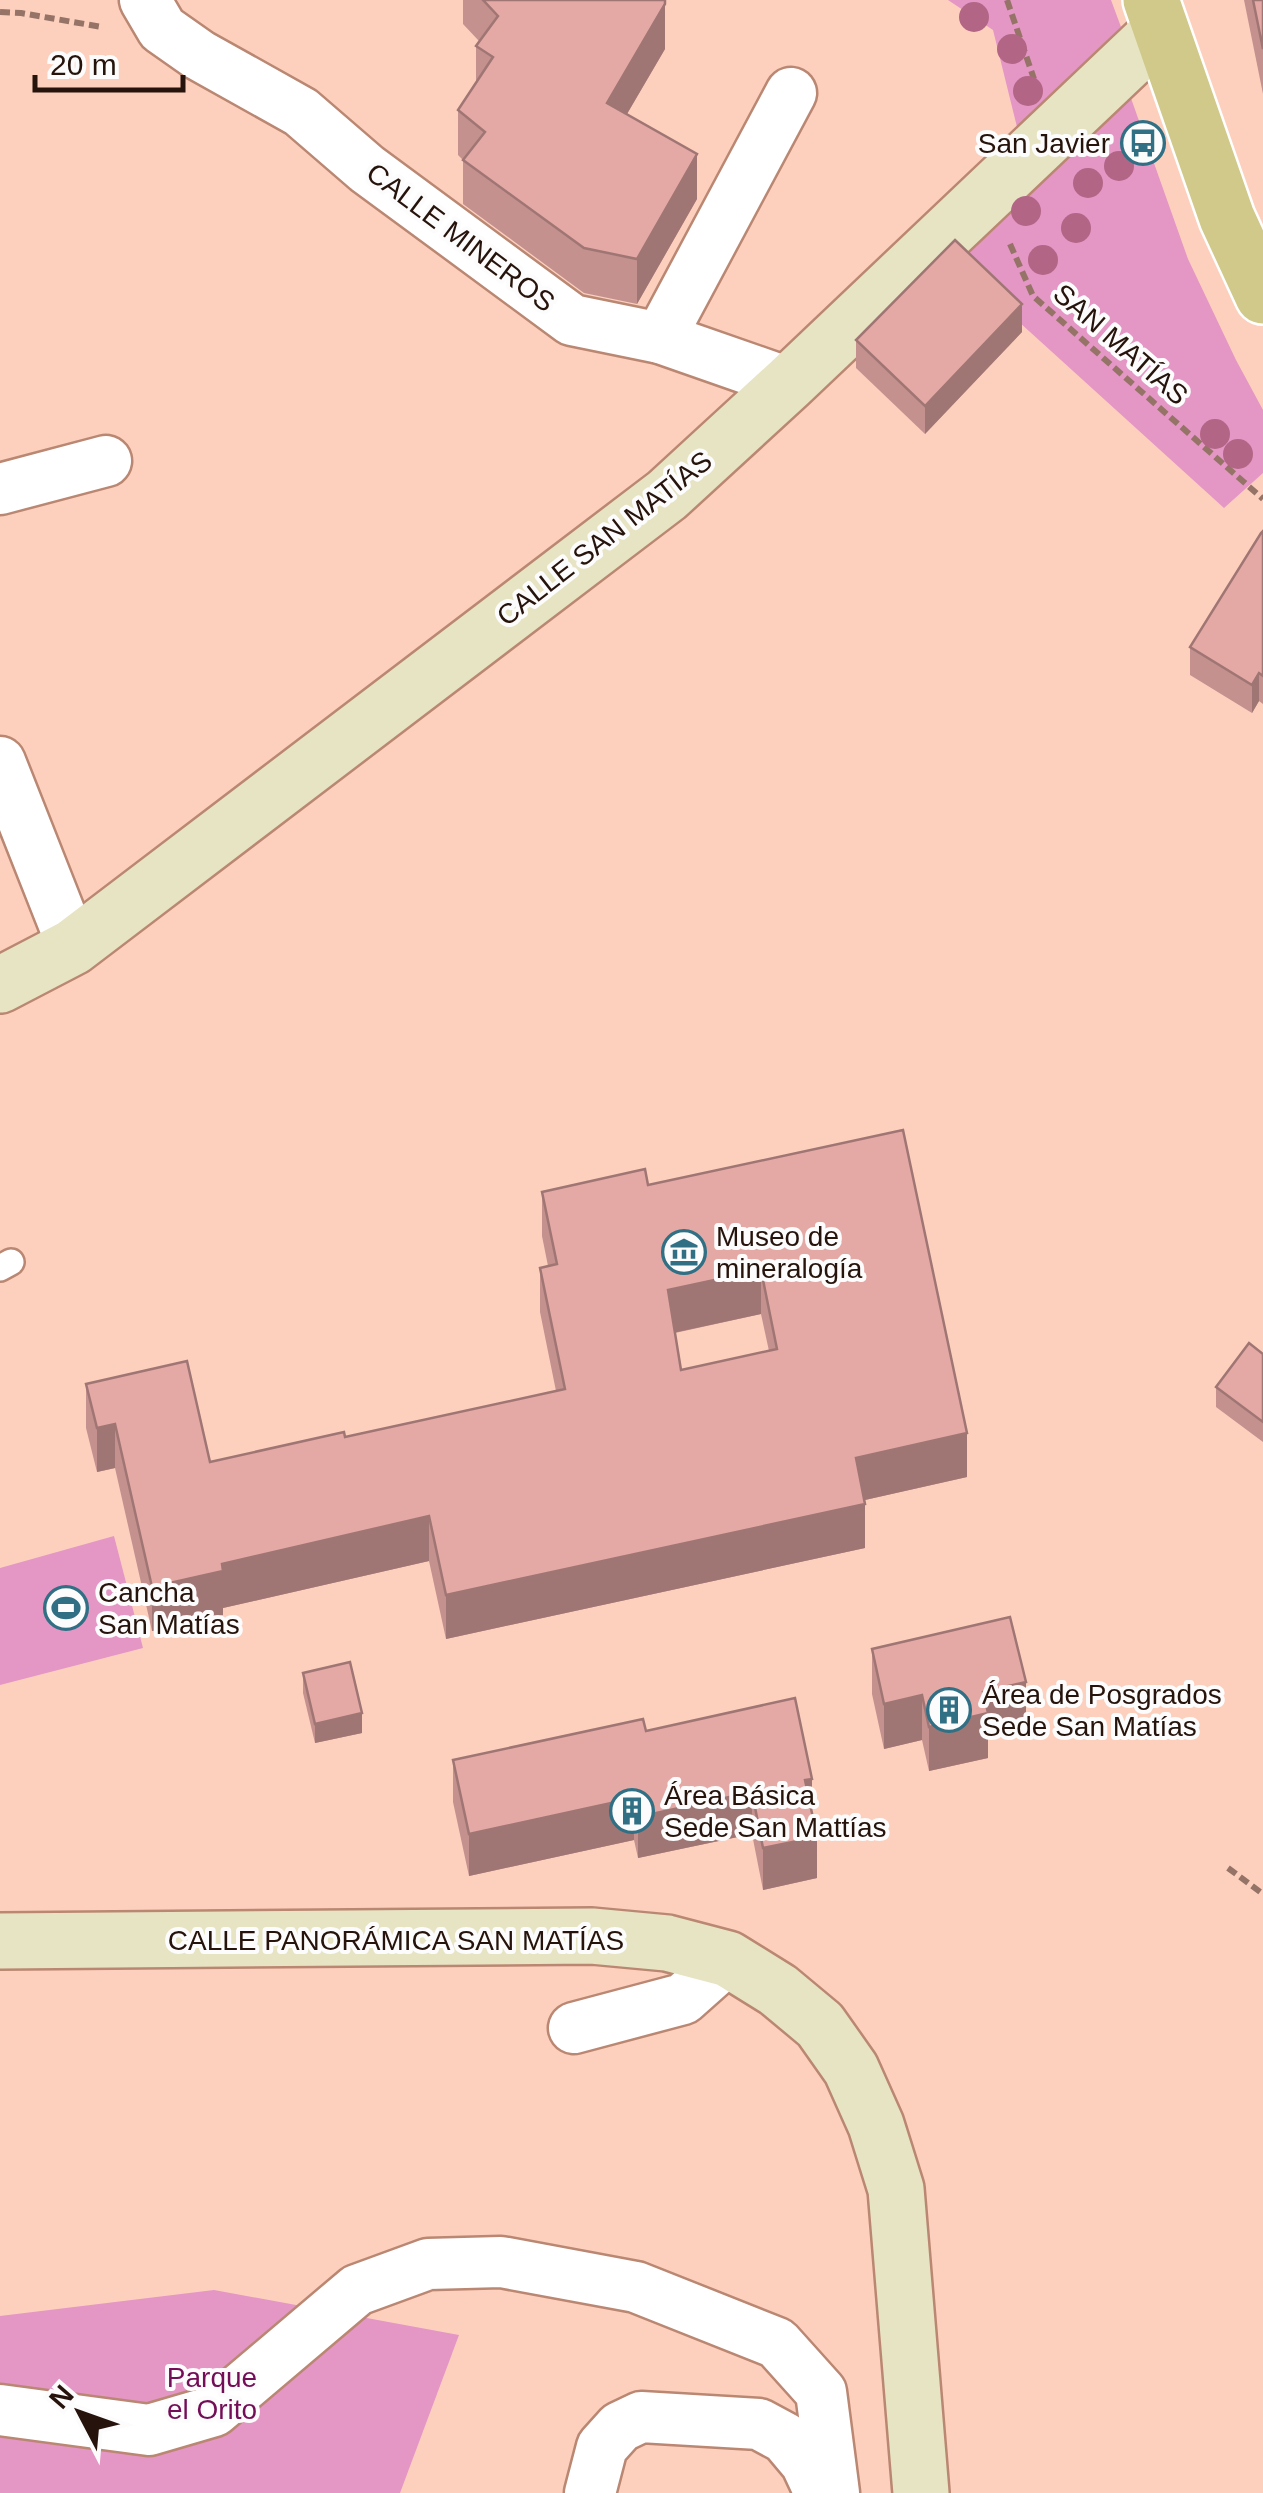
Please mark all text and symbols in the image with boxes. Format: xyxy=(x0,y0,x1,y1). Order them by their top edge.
scale bar xyxy=(35,30,182,92)
text: 20 m xyxy=(50,48,117,81)
bus stop icon: San Javier xyxy=(1120,120,1166,166)
place label: San Javier xyxy=(978,128,1110,159)
street label: CALLE MINEROS xyxy=(361,157,561,318)
street label: SAN MATÍAS xyxy=(1047,278,1194,411)
street label: CALLE SAN MATÍAS xyxy=(491,445,718,632)
place label: Museo de mineralogía xyxy=(716,1221,863,1284)
museum icon: Museo de mineralogía xyxy=(661,1229,707,1275)
place label: Cancha San Matías xyxy=(98,1577,240,1640)
sports icon: Cancha San Matías xyxy=(43,1585,89,1631)
place label: Área de Posgrados Sede San Matías xyxy=(982,1679,1222,1742)
building icon: Área de Posgrados Sede San Matías xyxy=(926,1687,972,1733)
place label: Área Básica Sede San Mattías xyxy=(664,1780,887,1843)
building icon: Área Básica Sede San Mattías xyxy=(609,1788,655,1834)
street label: CALLE PANORÁMICA SAN MATÍAS xyxy=(168,1925,624,1956)
park label: Parque el Orito xyxy=(167,2362,257,2425)
north arrow xyxy=(30,2363,130,2463)
text: N xyxy=(43,2379,80,2415)

